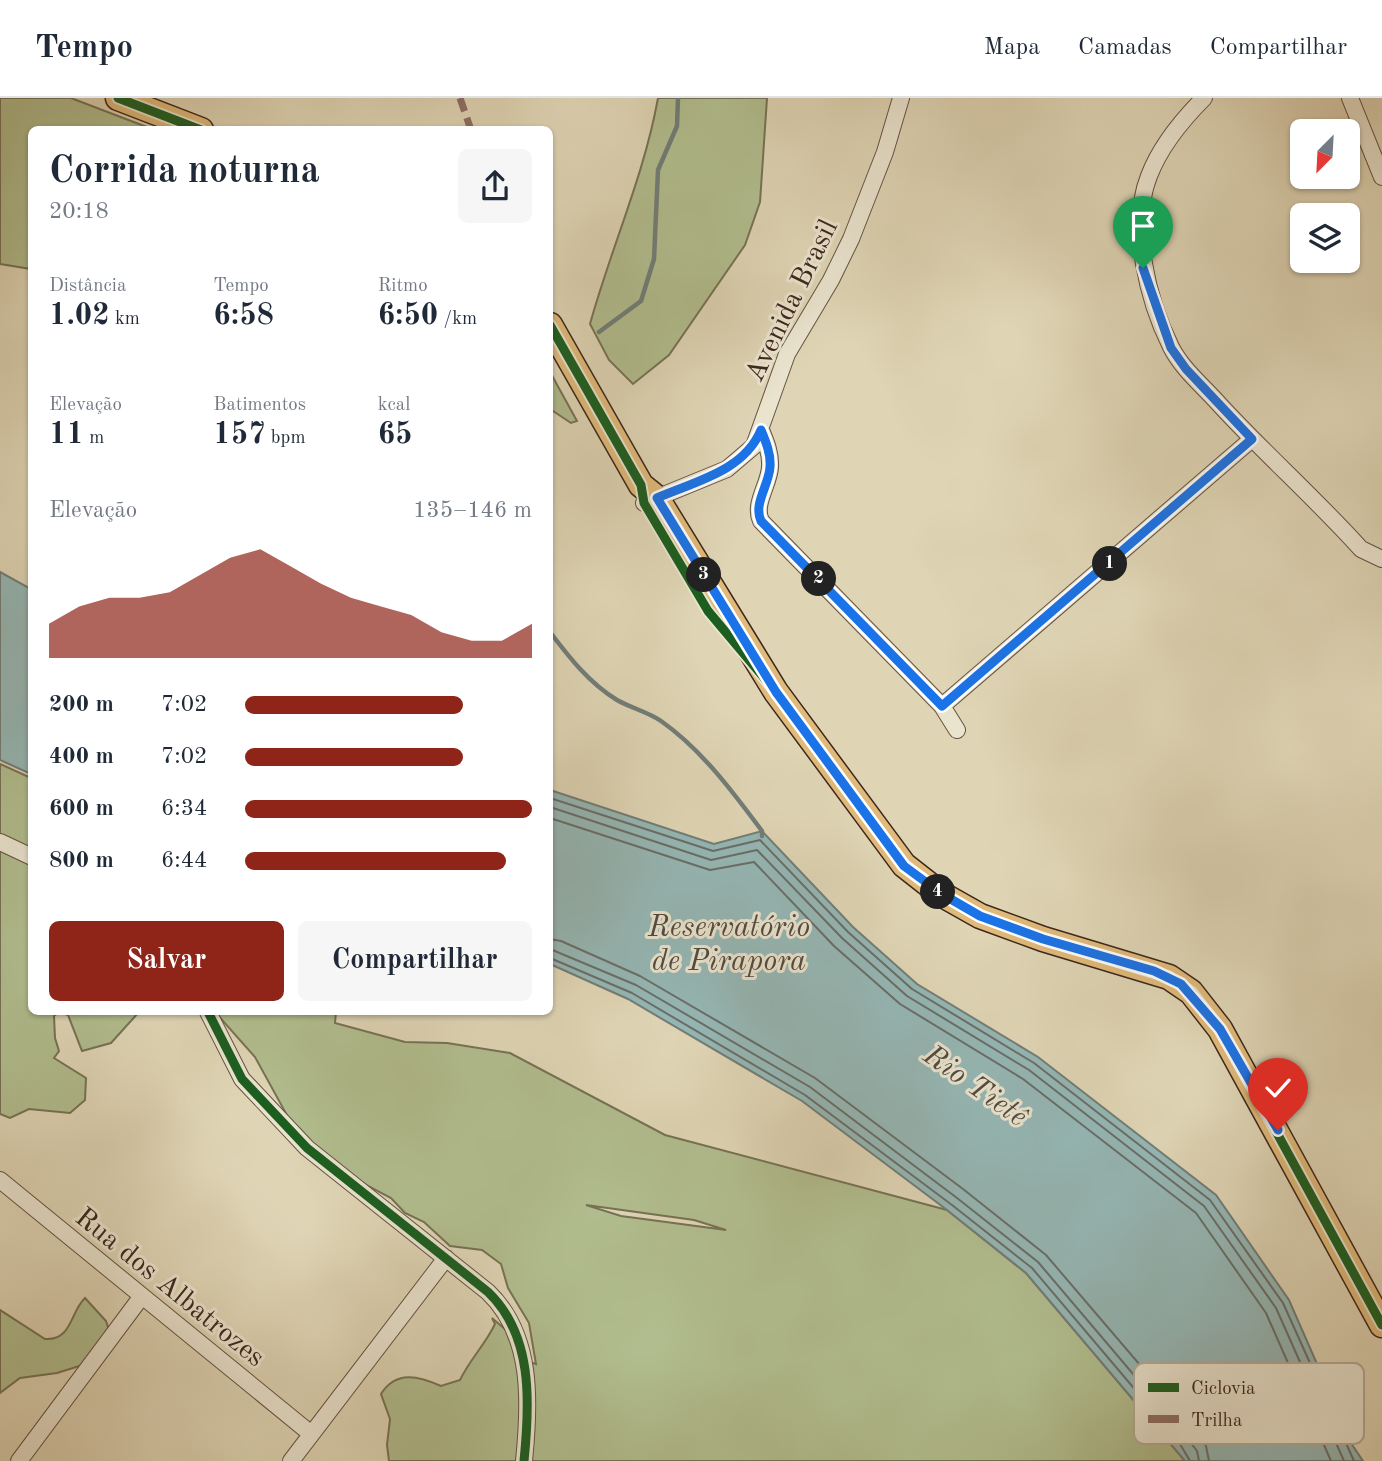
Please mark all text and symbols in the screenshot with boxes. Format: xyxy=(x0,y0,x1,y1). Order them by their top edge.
text: Tempo xyxy=(35,32,133,65)
text: Mapa xyxy=(984,36,1040,60)
text: Camadas xyxy=(1078,36,1172,60)
text: Compartilhar xyxy=(1210,36,1347,60)
north arrow xyxy=(1290,119,1360,189)
map controls xyxy=(1290,119,1360,273)
button: share xyxy=(458,149,532,223)
text: Corrida noturna xyxy=(49,153,320,191)
pin xyxy=(1113,196,1173,268)
text: 20:18 xyxy=(49,200,109,223)
button: layers xyxy=(1290,203,1360,273)
icon: arrive xyxy=(1124,207,1162,245)
street label: Avenida Brasil xyxy=(741,216,844,387)
text: Distância xyxy=(49,277,126,296)
text: Tempo xyxy=(213,277,269,296)
text: Ritmo xyxy=(378,277,428,296)
text: 1.02 xyxy=(49,301,110,331)
text: 6:58 xyxy=(213,301,274,331)
text: 6:50 xyxy=(378,301,438,331)
text: km xyxy=(110,310,140,329)
text: /km xyxy=(438,310,477,329)
text: Elevação xyxy=(49,396,122,415)
text: Batimentos xyxy=(213,396,306,415)
text: kcal xyxy=(378,396,410,415)
text: 11 xyxy=(49,420,84,450)
text: 157 xyxy=(213,420,266,450)
text: 65 xyxy=(378,420,412,450)
text: m xyxy=(84,429,104,448)
text: bpm xyxy=(266,429,306,448)
text: Elevação xyxy=(49,499,137,522)
text: 135–146 m xyxy=(413,499,532,522)
pin: 1 xyxy=(1092,546,1128,582)
text: 1 xyxy=(1104,554,1115,573)
pin: 3 xyxy=(686,558,722,592)
pin: 2 xyxy=(802,561,836,596)
text: 3 xyxy=(698,565,709,584)
text: 2 xyxy=(813,569,824,588)
text: 200 m xyxy=(49,693,114,716)
text: 7:02 xyxy=(161,693,207,716)
text: 400 m xyxy=(49,745,114,768)
text: 7:02 xyxy=(161,745,207,768)
text: 600 m xyxy=(49,797,114,820)
text: 6:34 xyxy=(161,797,207,820)
text: 800 m xyxy=(49,849,114,872)
text: 6:44 xyxy=(161,849,207,872)
pin: 4 xyxy=(920,874,956,910)
text: 4 xyxy=(932,882,943,901)
water label: Reservatório de Pirapora xyxy=(647,913,810,977)
button: Salvar xyxy=(49,921,284,1001)
button: Compartilhar xyxy=(298,921,532,1001)
water label: Rio Tietê xyxy=(917,1040,1034,1134)
pin xyxy=(1248,1058,1308,1130)
icon: check xyxy=(1259,1069,1297,1107)
street label: Rua dos Albatrozes xyxy=(69,1204,269,1373)
legend xyxy=(1134,1363,1364,1444)
text: Ciclovia xyxy=(1191,1380,1256,1399)
text: Trilha xyxy=(1191,1412,1243,1431)

